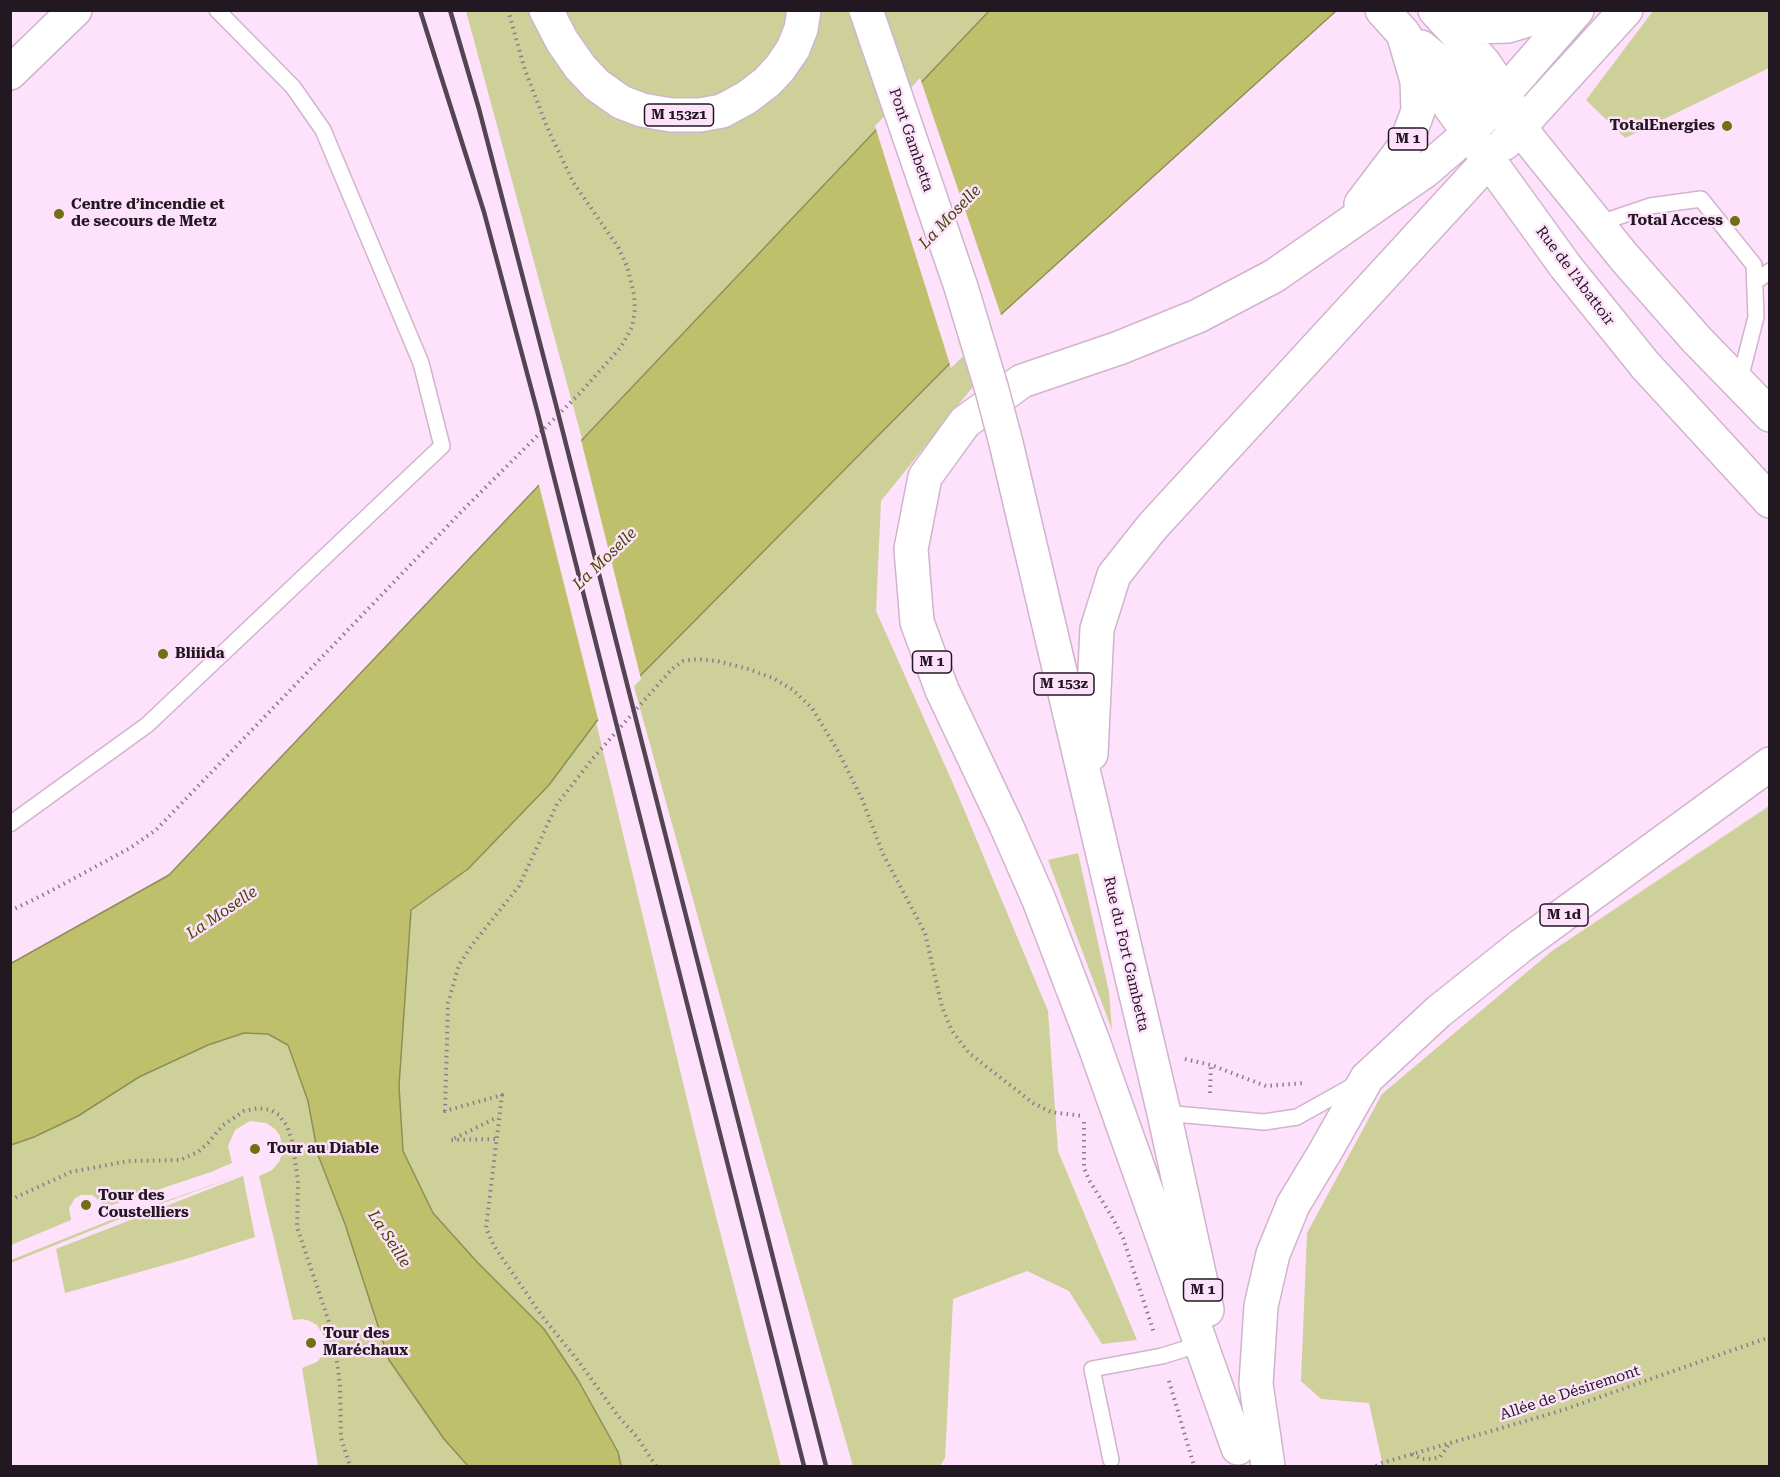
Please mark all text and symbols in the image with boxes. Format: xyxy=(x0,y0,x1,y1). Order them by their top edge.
street label: Pont Gambetta xyxy=(885,86,937,194)
road number: M 153z1 xyxy=(644,104,714,126)
place label: TotalEnergies xyxy=(1610,117,1715,135)
marker: TotalEnergies xyxy=(1720,119,1734,133)
road number: M 1 xyxy=(1388,128,1428,150)
water label: La Moselle xyxy=(915,181,985,253)
place label: Centre d’incendie et de secours de Metz xyxy=(71,196,225,231)
marker: Centre d’incendie et de secours de Metz xyxy=(52,207,66,221)
place label: Total Access xyxy=(1628,212,1723,230)
marker: Total Access xyxy=(1728,214,1742,228)
street label: Rue de l'Abattoir xyxy=(1532,223,1618,329)
water label: La Moselle xyxy=(569,524,641,594)
place label: Bliiida xyxy=(175,645,224,663)
marker: Bliiida xyxy=(156,647,170,661)
road number: M 1 xyxy=(912,651,952,673)
road number: M 153z xyxy=(1034,673,1094,695)
street label: Rue du Fort Gambetta xyxy=(1099,875,1153,1033)
water label: La Moselle xyxy=(183,882,261,944)
road number: M 1d xyxy=(1540,904,1588,926)
place label: Tour au Diable xyxy=(267,1140,379,1158)
marker: Tour au Diable xyxy=(248,1142,262,1156)
place label: Tour des Coustelliers xyxy=(98,1187,189,1222)
marker: Tour des Coustelliers xyxy=(79,1198,93,1212)
water label: La Seille xyxy=(363,1207,415,1271)
road number: M 1 xyxy=(1184,1279,1222,1301)
place label: Tour des Maréchaux xyxy=(323,1325,408,1360)
marker: Tour des Maréchaux xyxy=(304,1336,318,1350)
street label: Allée de Désiremont xyxy=(1498,1362,1642,1424)

